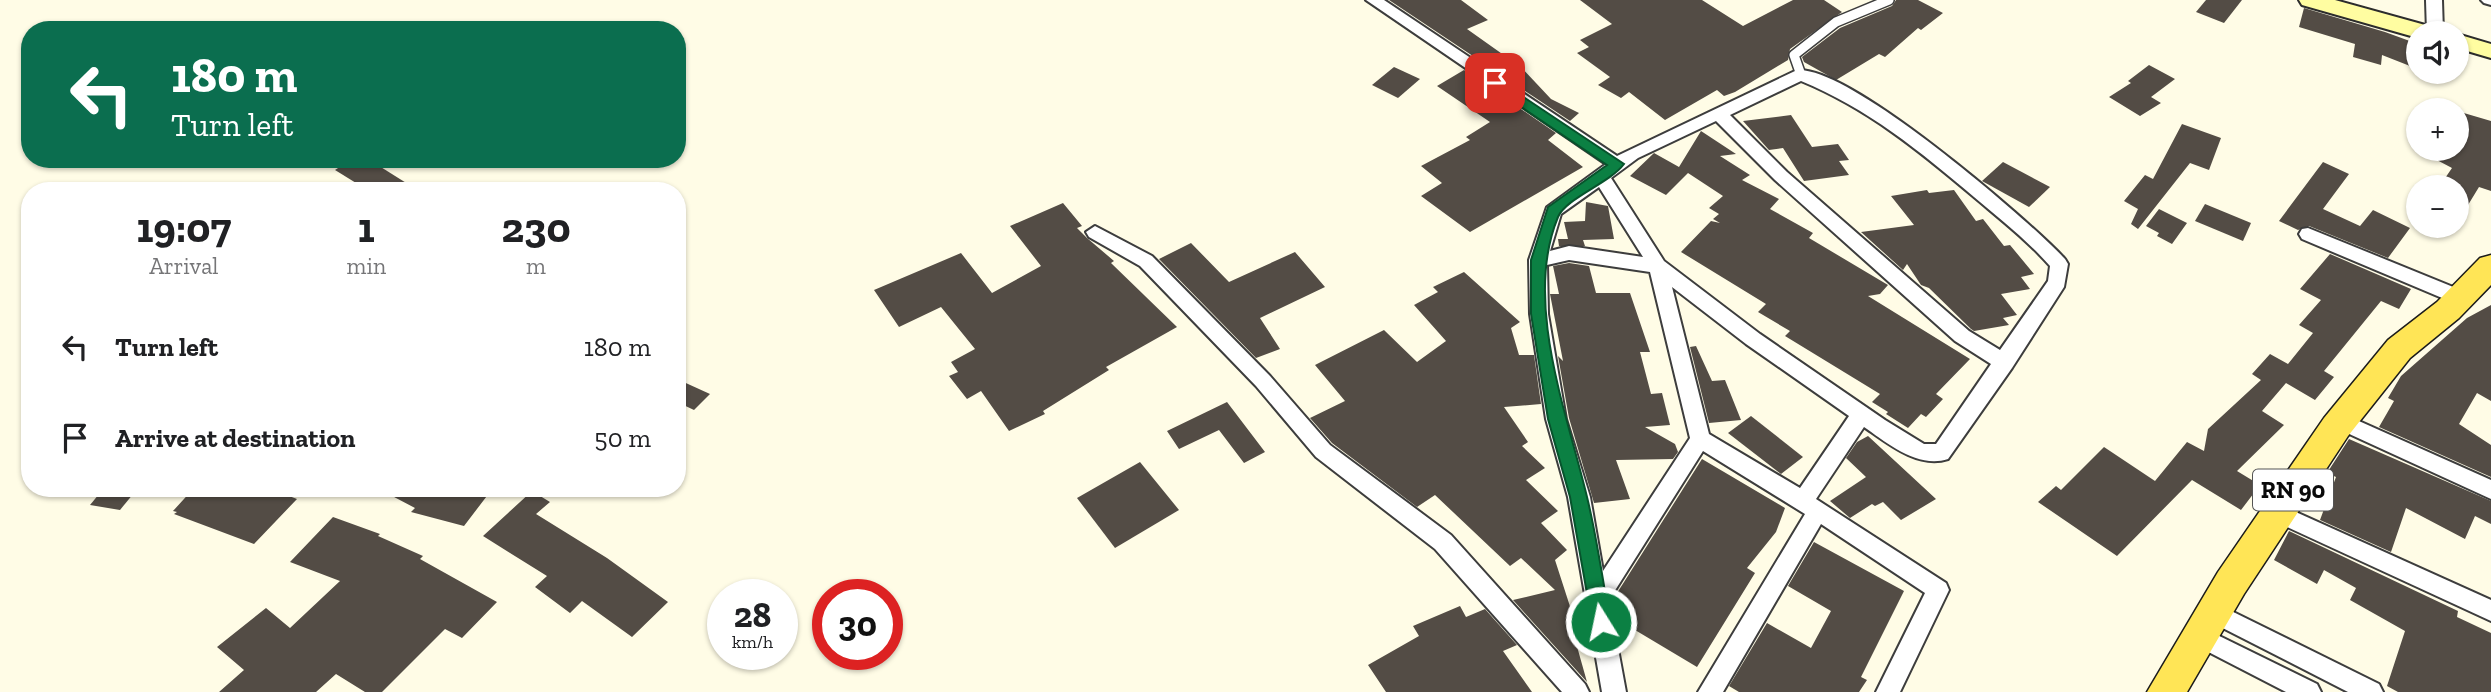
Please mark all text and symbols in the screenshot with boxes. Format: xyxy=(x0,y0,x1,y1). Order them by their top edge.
map controls xyxy=(2406,21,2469,238)
button: sound xyxy=(2406,21,2469,84)
text: 180 m xyxy=(171,46,298,105)
icon: left xyxy=(56,49,147,140)
pin xyxy=(1465,53,1525,113)
icon: arrive xyxy=(1476,64,1514,102)
button: + xyxy=(2406,98,2469,161)
text: Turn left xyxy=(171,106,293,144)
button: − xyxy=(2406,175,2469,238)
text: 19:07 xyxy=(136,202,231,253)
text: 1 xyxy=(358,202,375,253)
text: 230 xyxy=(501,202,571,253)
text: Arrival xyxy=(149,252,218,280)
text: min xyxy=(347,252,386,280)
text: m xyxy=(526,252,546,280)
icon: left xyxy=(56,328,94,366)
text: Turn left xyxy=(115,331,218,363)
text: 180 m xyxy=(584,331,651,363)
icon: arrive xyxy=(56,419,94,457)
text: Arrive at destination xyxy=(115,422,355,454)
text: 50 m xyxy=(594,422,651,454)
road number: RN 90 xyxy=(2253,470,2333,510)
speed limit sign: 30 xyxy=(812,579,903,670)
position arrow xyxy=(1564,585,1638,659)
text: 28 xyxy=(734,594,771,636)
text: km/h xyxy=(732,631,773,653)

